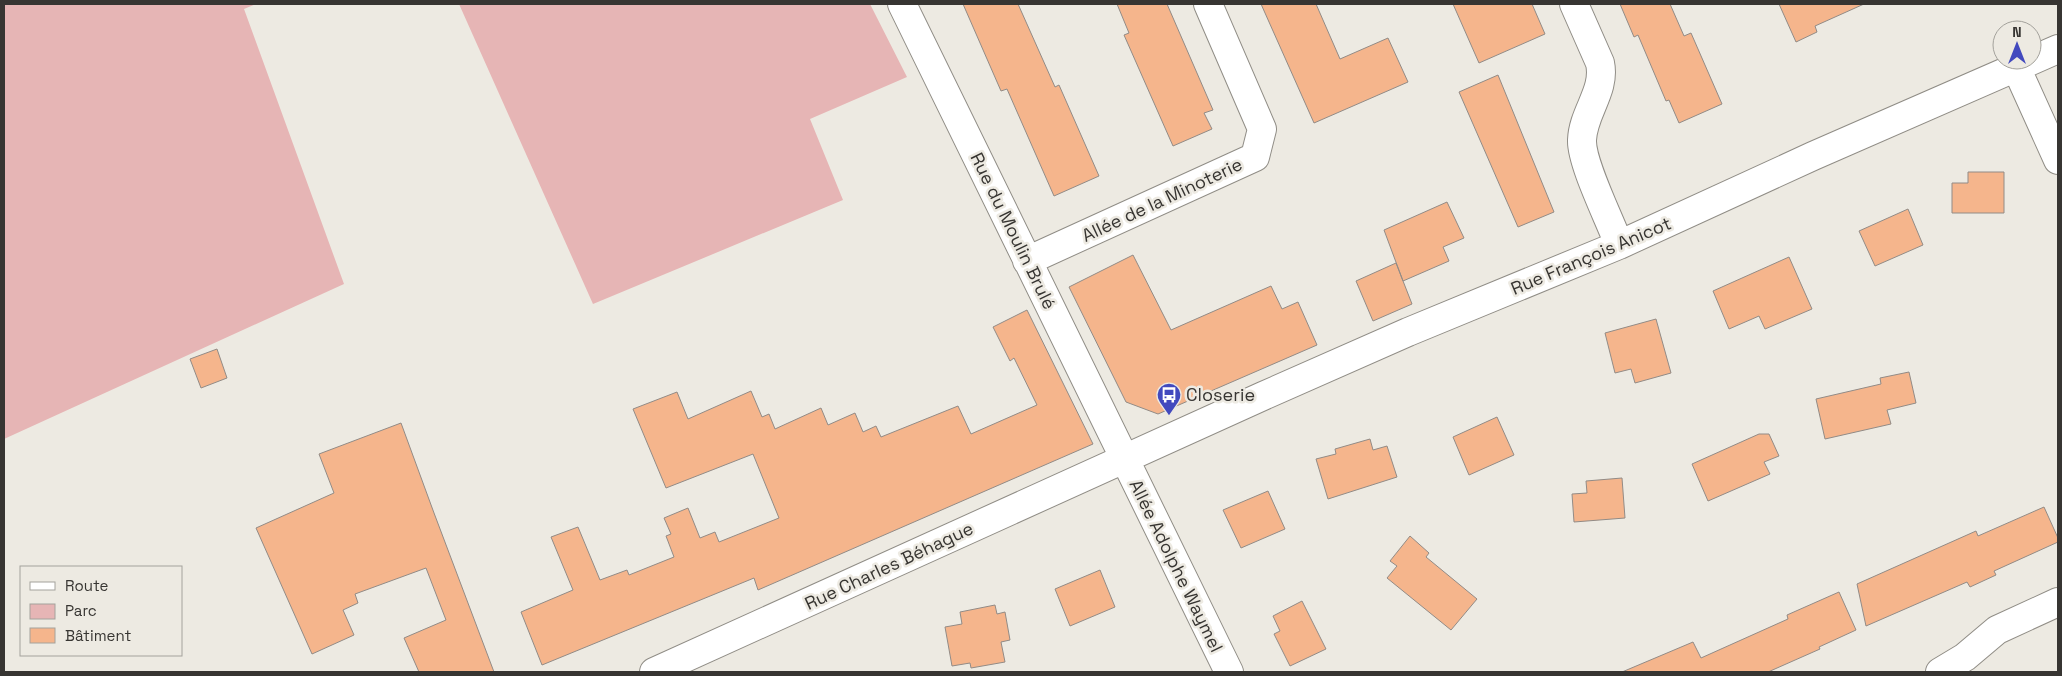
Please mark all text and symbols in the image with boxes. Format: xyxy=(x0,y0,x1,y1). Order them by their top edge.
north arrow xyxy=(1992,20,2042,70)
text: N xyxy=(2012,23,2022,41)
street label: Rue du Moulin Brulé xyxy=(965,149,1061,313)
street label: Allée de la Minoterie xyxy=(1078,152,1246,247)
street label: Rue François Anicot xyxy=(1507,211,1674,300)
bus stop icon: Closerie xyxy=(1156,382,1182,416)
place label: Closerie xyxy=(1186,383,1255,406)
street label: Allée Adolphe Waymel xyxy=(1125,476,1228,656)
street label: Rue Charles Béhague xyxy=(801,516,977,615)
legend xyxy=(20,566,182,656)
text: Route xyxy=(65,576,109,595)
text: Parc xyxy=(65,601,97,620)
text: Bâtiment xyxy=(65,626,131,645)

